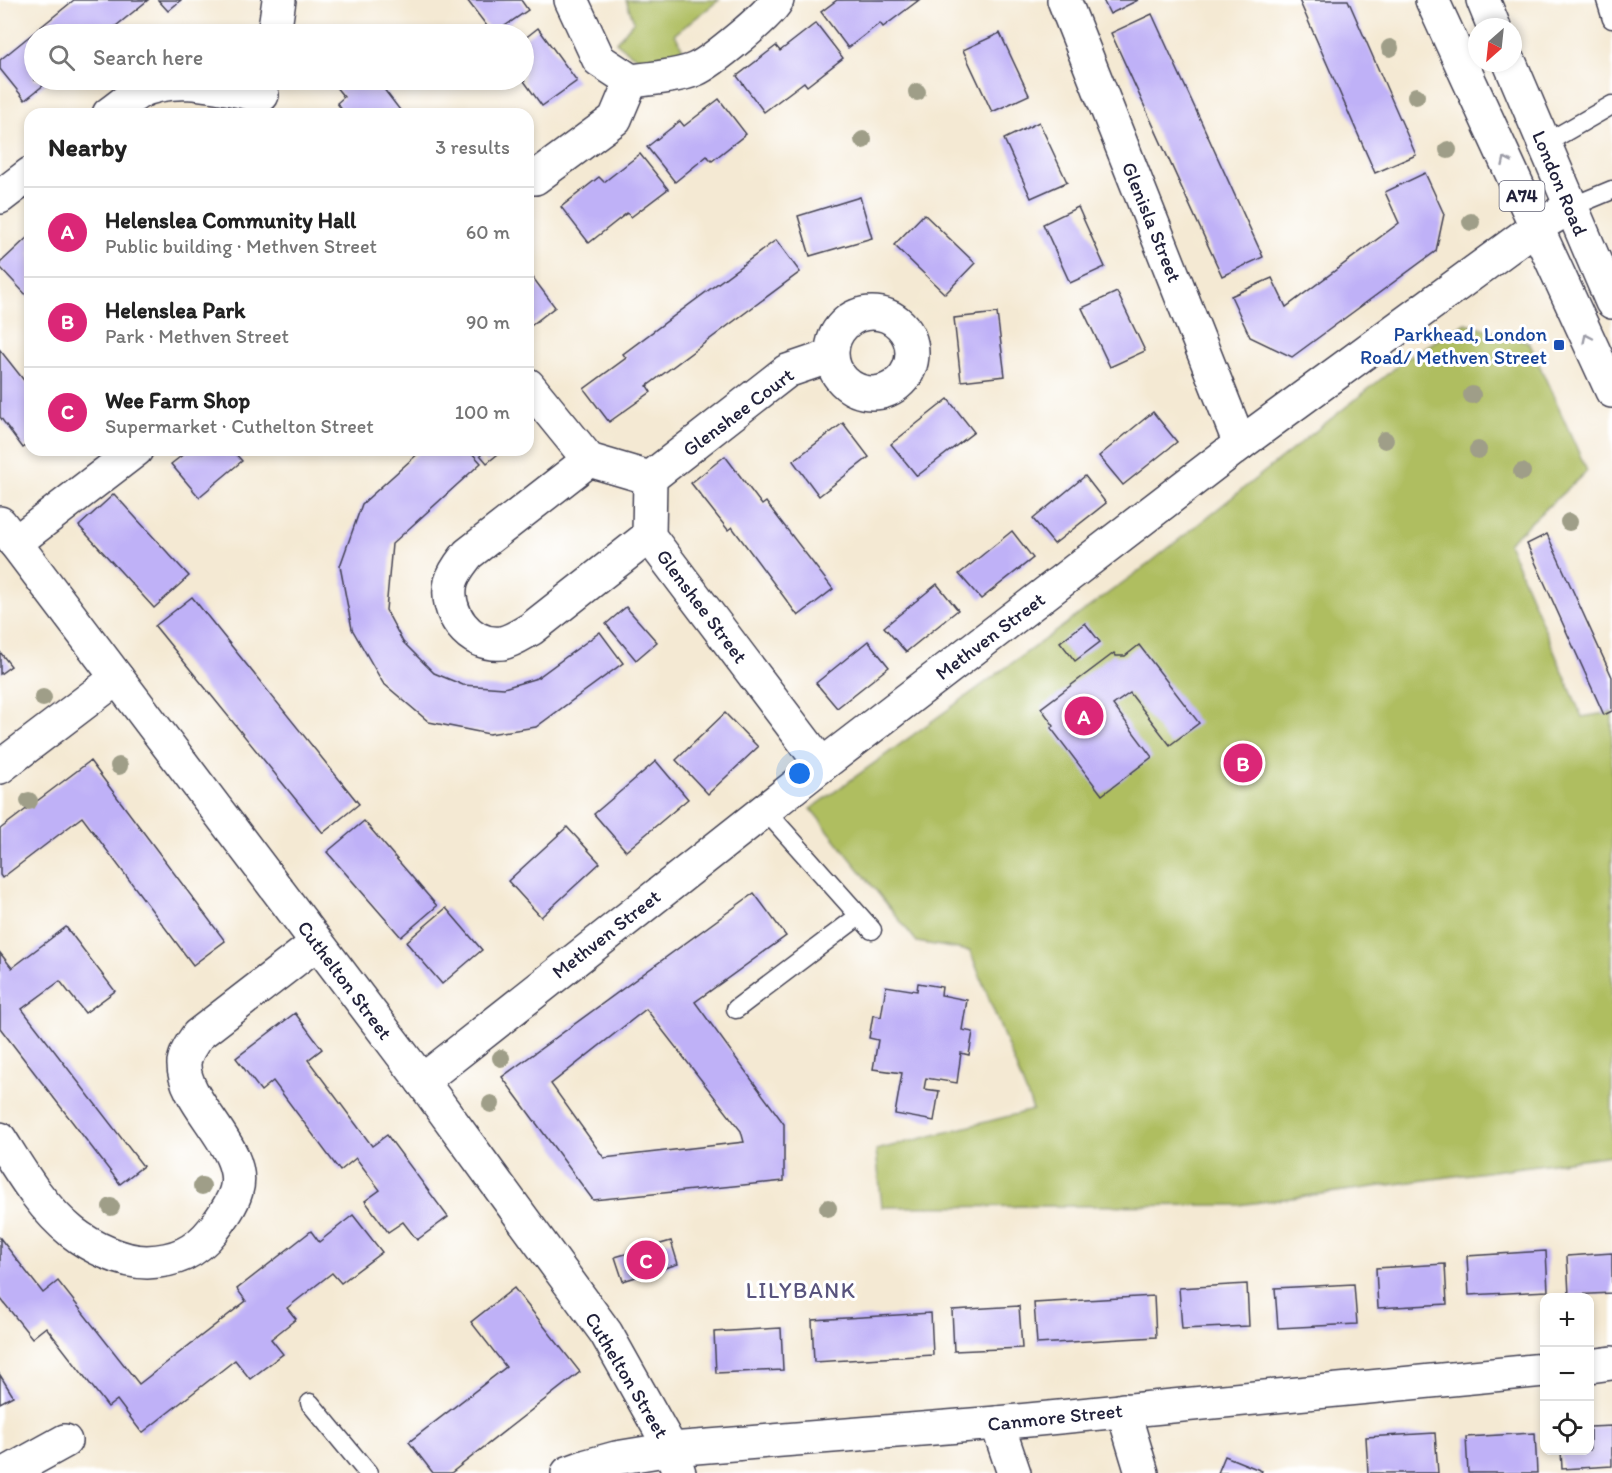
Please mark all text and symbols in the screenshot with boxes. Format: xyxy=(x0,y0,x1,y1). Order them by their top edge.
north arrow xyxy=(1468,18,1522,72)
search box xyxy=(24,24,534,90)
icon: search xyxy=(45,41,78,74)
text: Search here xyxy=(93,44,203,71)
street label: London Road xyxy=(1527,127,1593,239)
text: Nearby xyxy=(48,131,127,163)
text: 3 results xyxy=(435,135,510,159)
one-way arrow xyxy=(1501,156,1513,167)
street label: Glenisla Street xyxy=(1117,158,1187,286)
road number: A74 xyxy=(1500,181,1544,211)
text: Helenslea Community Hall xyxy=(105,207,356,234)
text: A xyxy=(61,220,74,244)
text: 60 m xyxy=(466,220,510,244)
text: Public building · Methven Street xyxy=(105,234,377,258)
text: Helenslea Park xyxy=(105,297,245,324)
text: B xyxy=(61,310,74,334)
text: 90 m xyxy=(466,310,510,334)
place label: Parkhead, London Road/ Methven Street xyxy=(1360,322,1547,369)
text: Park · Methven Street xyxy=(105,324,289,348)
one-way arrow xyxy=(1583,334,1595,345)
marker: Parkhead, London Road/ Methven Street xyxy=(1552,338,1566,352)
street label: Glenshee Court xyxy=(678,362,799,461)
text: Wee Farm Shop xyxy=(105,387,250,414)
text: C xyxy=(61,400,74,424)
text: 100 m xyxy=(455,400,510,424)
text: Supermarket · Cuthelton Street xyxy=(105,414,374,438)
street label: Glenshee Street xyxy=(651,544,753,668)
street label: Methven Street xyxy=(930,587,1050,685)
pin: A xyxy=(1064,694,1104,738)
pin: B xyxy=(1224,740,1262,786)
your location xyxy=(785,759,814,788)
street label: Methven Street xyxy=(547,884,665,984)
street label: Cuthelton Street xyxy=(292,916,398,1045)
pin: C xyxy=(626,1238,666,1282)
district label: LILYBANK xyxy=(746,1277,856,1304)
map controls xyxy=(1540,1293,1594,1455)
button: + xyxy=(1540,1293,1594,1347)
street label: Cuthelton Street xyxy=(580,1308,674,1443)
button: − xyxy=(1540,1347,1594,1401)
street label: Canmore Street xyxy=(986,1398,1124,1436)
button: locate xyxy=(1540,1401,1594,1455)

